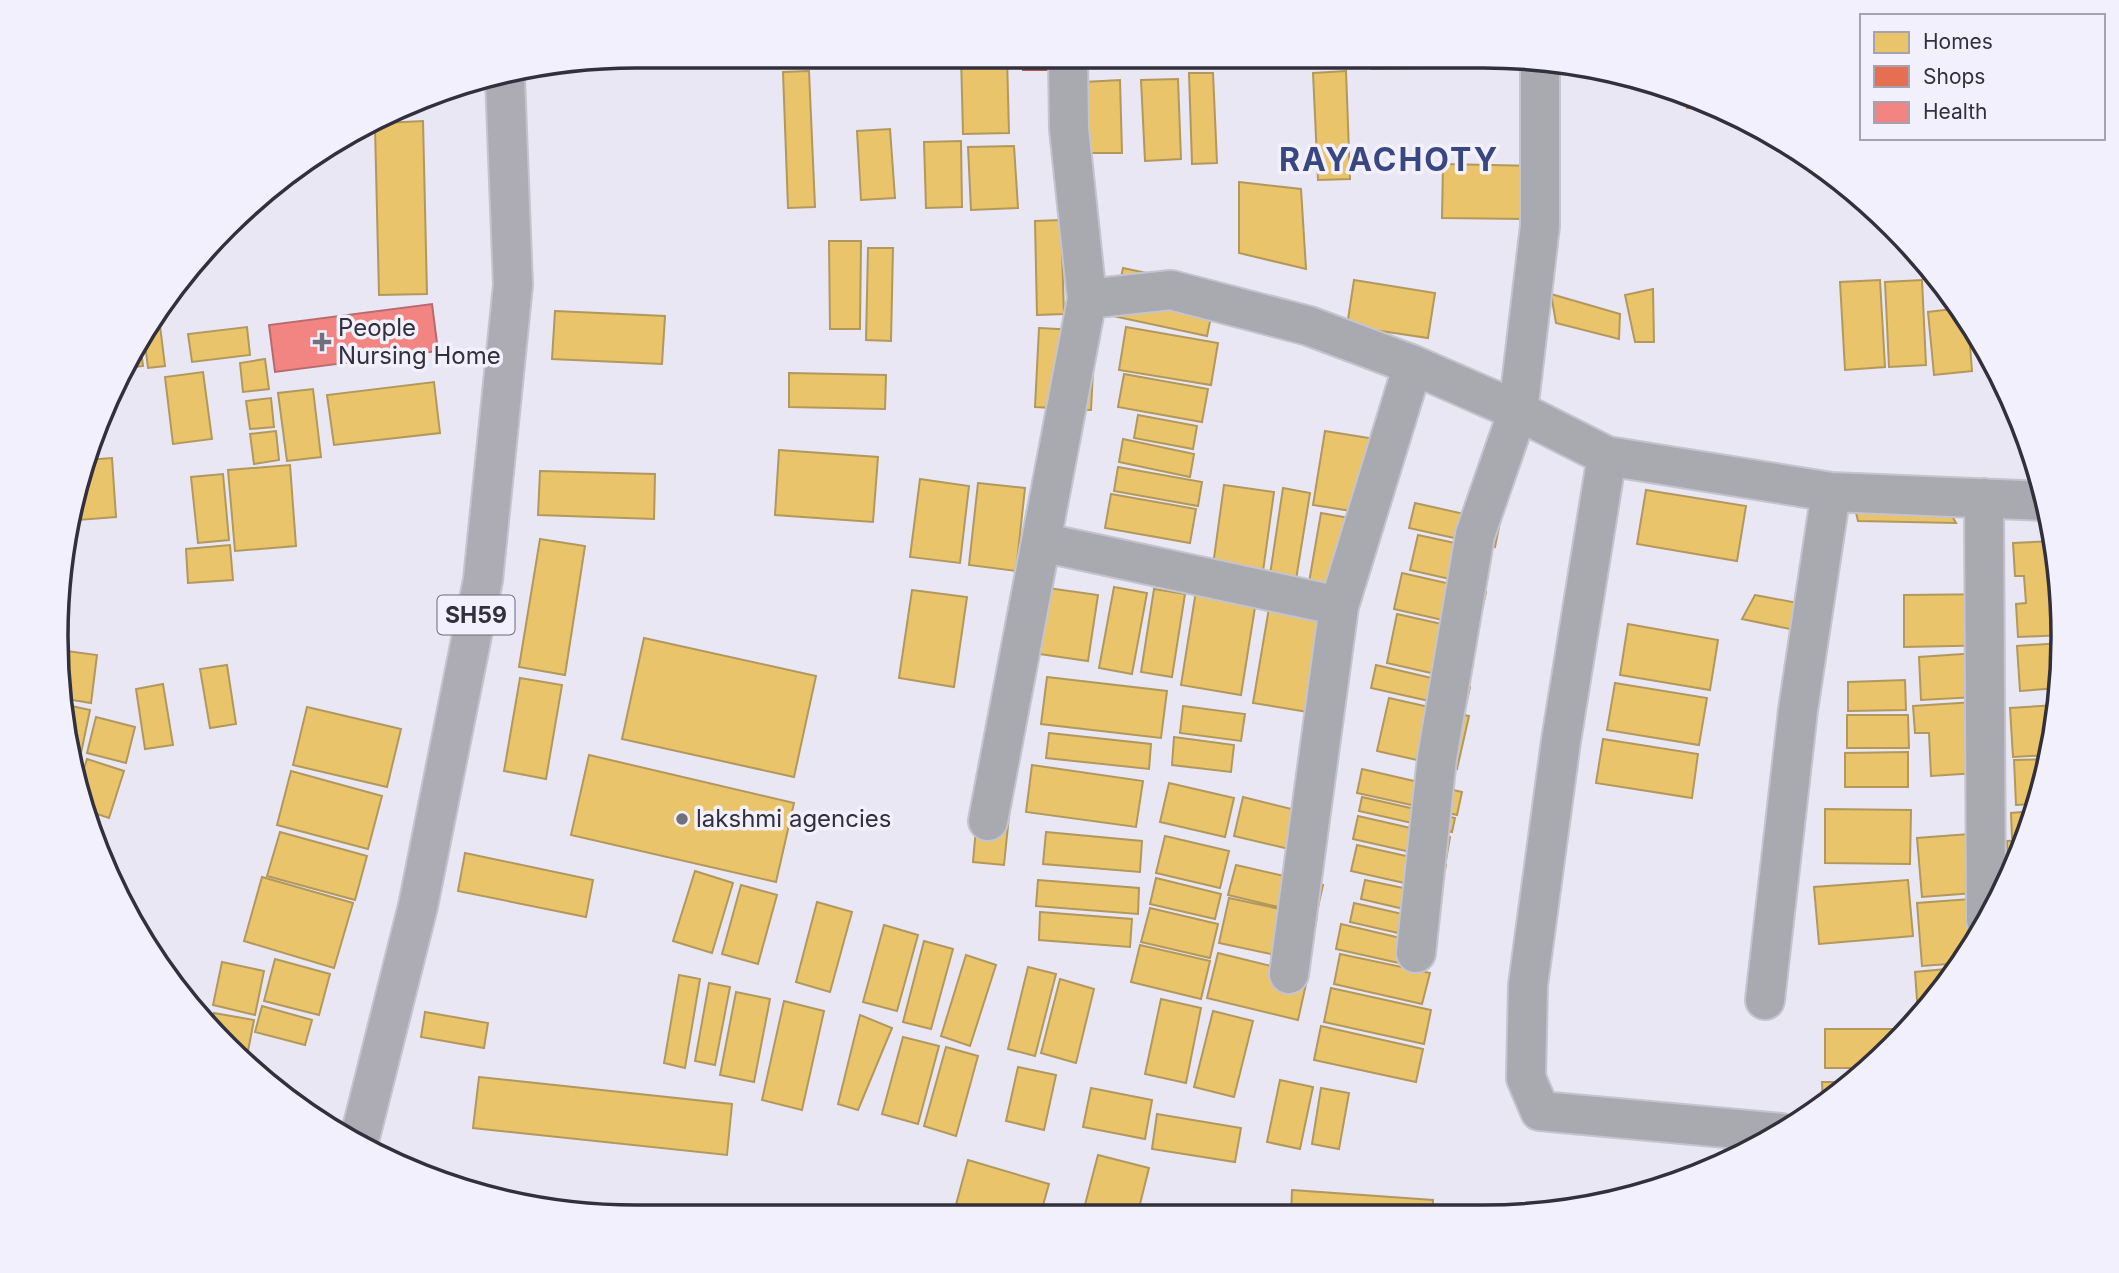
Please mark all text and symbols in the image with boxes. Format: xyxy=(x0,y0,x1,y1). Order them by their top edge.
legend xyxy=(1860,14,2105,140)
text: Homes xyxy=(1923,29,1993,54)
text: Shops xyxy=(1923,64,1985,89)
text: Health xyxy=(1923,99,1988,124)
district label: RAYACHOTY xyxy=(1279,140,1499,179)
place label: People Nursing Home xyxy=(338,313,501,370)
marker: People Nursing Home xyxy=(312,332,332,352)
road number: SH59 xyxy=(438,596,514,635)
place label: lakshmi agencies xyxy=(696,804,891,833)
marker: lakshmi agencies xyxy=(674,811,690,827)

